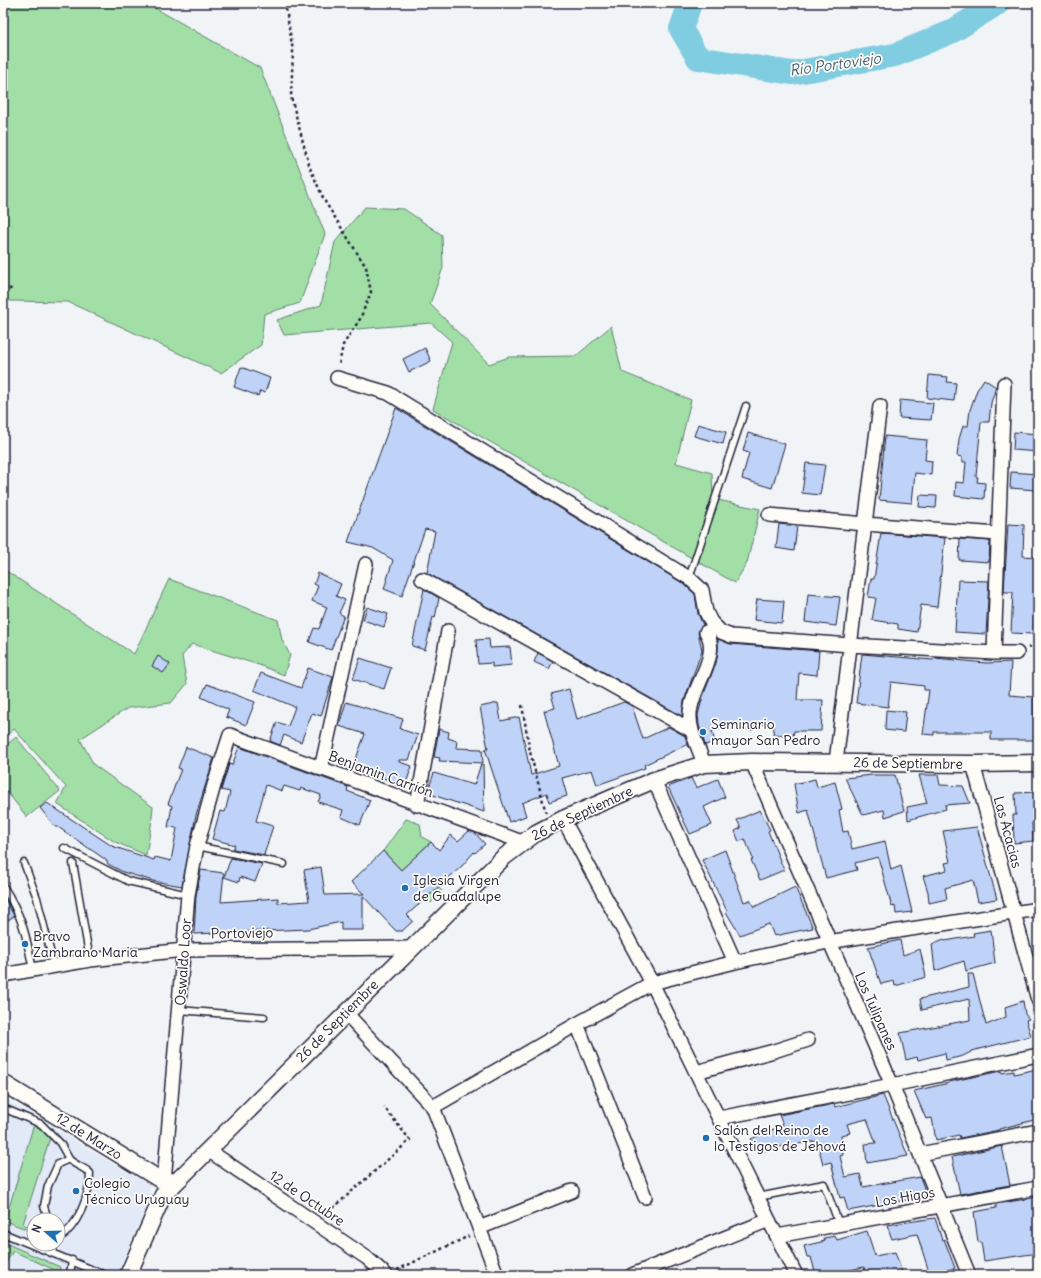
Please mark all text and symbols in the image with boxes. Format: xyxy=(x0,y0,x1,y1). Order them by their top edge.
water label: Río Portoviejo xyxy=(788,48,883,80)
place label: Seminario mayor San Pedro xyxy=(711,715,821,749)
marker: Seminario mayor San Pedro xyxy=(698,727,708,737)
street label: Benjamin Carrión xyxy=(326,747,436,801)
street label: 26 de Septiembre xyxy=(853,753,963,773)
street label: 26 de Septiembre xyxy=(529,782,635,844)
street label: Las Acacias xyxy=(990,794,1026,870)
place label: Iglesia Virgen de Guadalupe xyxy=(413,871,501,905)
marker: Iglesia Virgen de Guadalupe xyxy=(400,883,410,893)
street label: Oswaldo Loor xyxy=(171,917,195,1006)
street label: Portoviejo xyxy=(210,923,274,943)
place label: Bravo Zambrano Maria xyxy=(33,927,138,961)
marker: Bravo Zambrano Maria xyxy=(20,939,30,949)
street label: Los Tulipanes xyxy=(851,969,901,1053)
street label: 26 de Septiembre xyxy=(292,976,382,1066)
street label: 12 de Marzo xyxy=(52,1108,126,1164)
place label: Salón del Reino de lo Testigos de Jehová xyxy=(714,1121,846,1155)
marker: Salón del Reino de lo Testigos de Jehová xyxy=(701,1133,711,1143)
street label: 12 de Octubre xyxy=(266,1166,348,1230)
place label: Colegio Técnico Uruguay xyxy=(84,1174,190,1208)
street label: Los Higos xyxy=(874,1183,936,1211)
marker: Colegio Técnico Uruguay xyxy=(71,1186,81,1196)
north arrow xyxy=(26,1212,66,1252)
text: N xyxy=(29,1223,44,1235)

